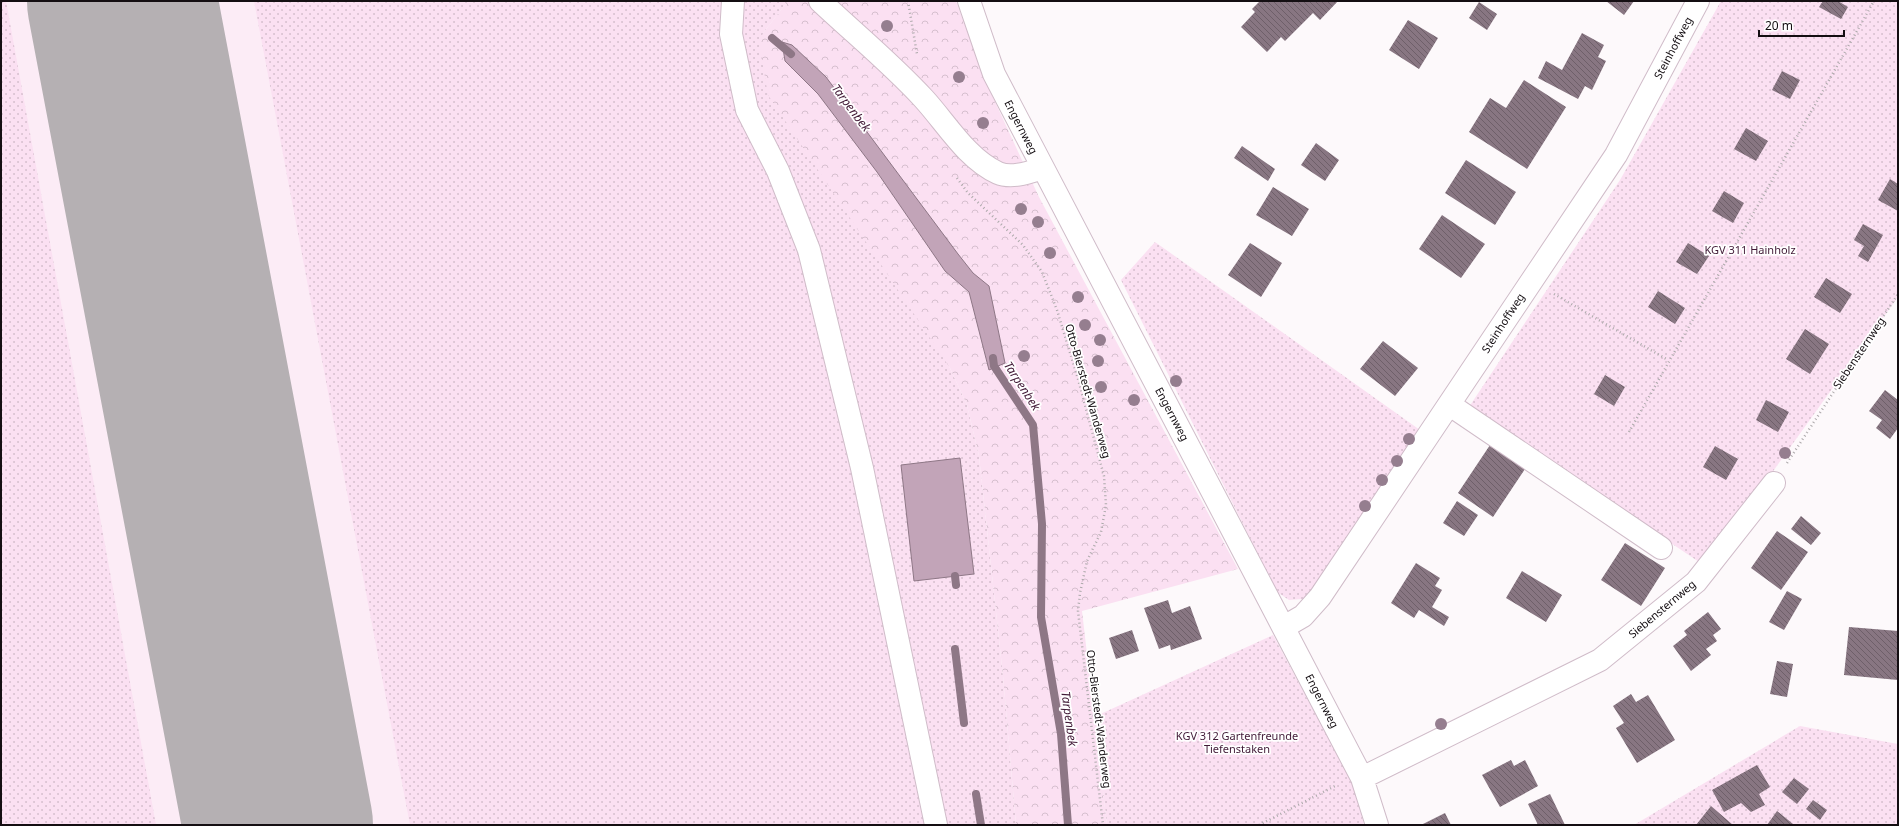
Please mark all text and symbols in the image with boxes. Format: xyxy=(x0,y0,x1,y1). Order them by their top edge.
scale bar xyxy=(1759,12,1844,38)
street label: Steinhoffweg xyxy=(1650,14,1695,82)
text: 20 m xyxy=(1765,17,1793,34)
water label: Tarpenbek xyxy=(828,80,875,136)
street label: Engernweg xyxy=(1001,97,1041,156)
park label: KGV 311 Hainholz xyxy=(1704,242,1796,257)
street label: Steinhoffweg xyxy=(1478,290,1528,356)
street label: Siebensternweg xyxy=(1829,314,1888,391)
street label: Otto-Bierstedt-Wanderweg xyxy=(1062,322,1115,460)
water label: Tarpenbek xyxy=(1000,358,1045,414)
street label: Engernweg xyxy=(1152,384,1193,443)
street label: Siebensternweg xyxy=(1625,576,1698,641)
street label: Otto-Bierstedt-Wanderweg xyxy=(1084,649,1115,789)
street label: Engernweg xyxy=(1302,671,1342,730)
water label: Tarpenbek xyxy=(1057,690,1082,749)
park label: KGV 312 Gartenfreunde Tiefenstaken xyxy=(1176,728,1298,756)

